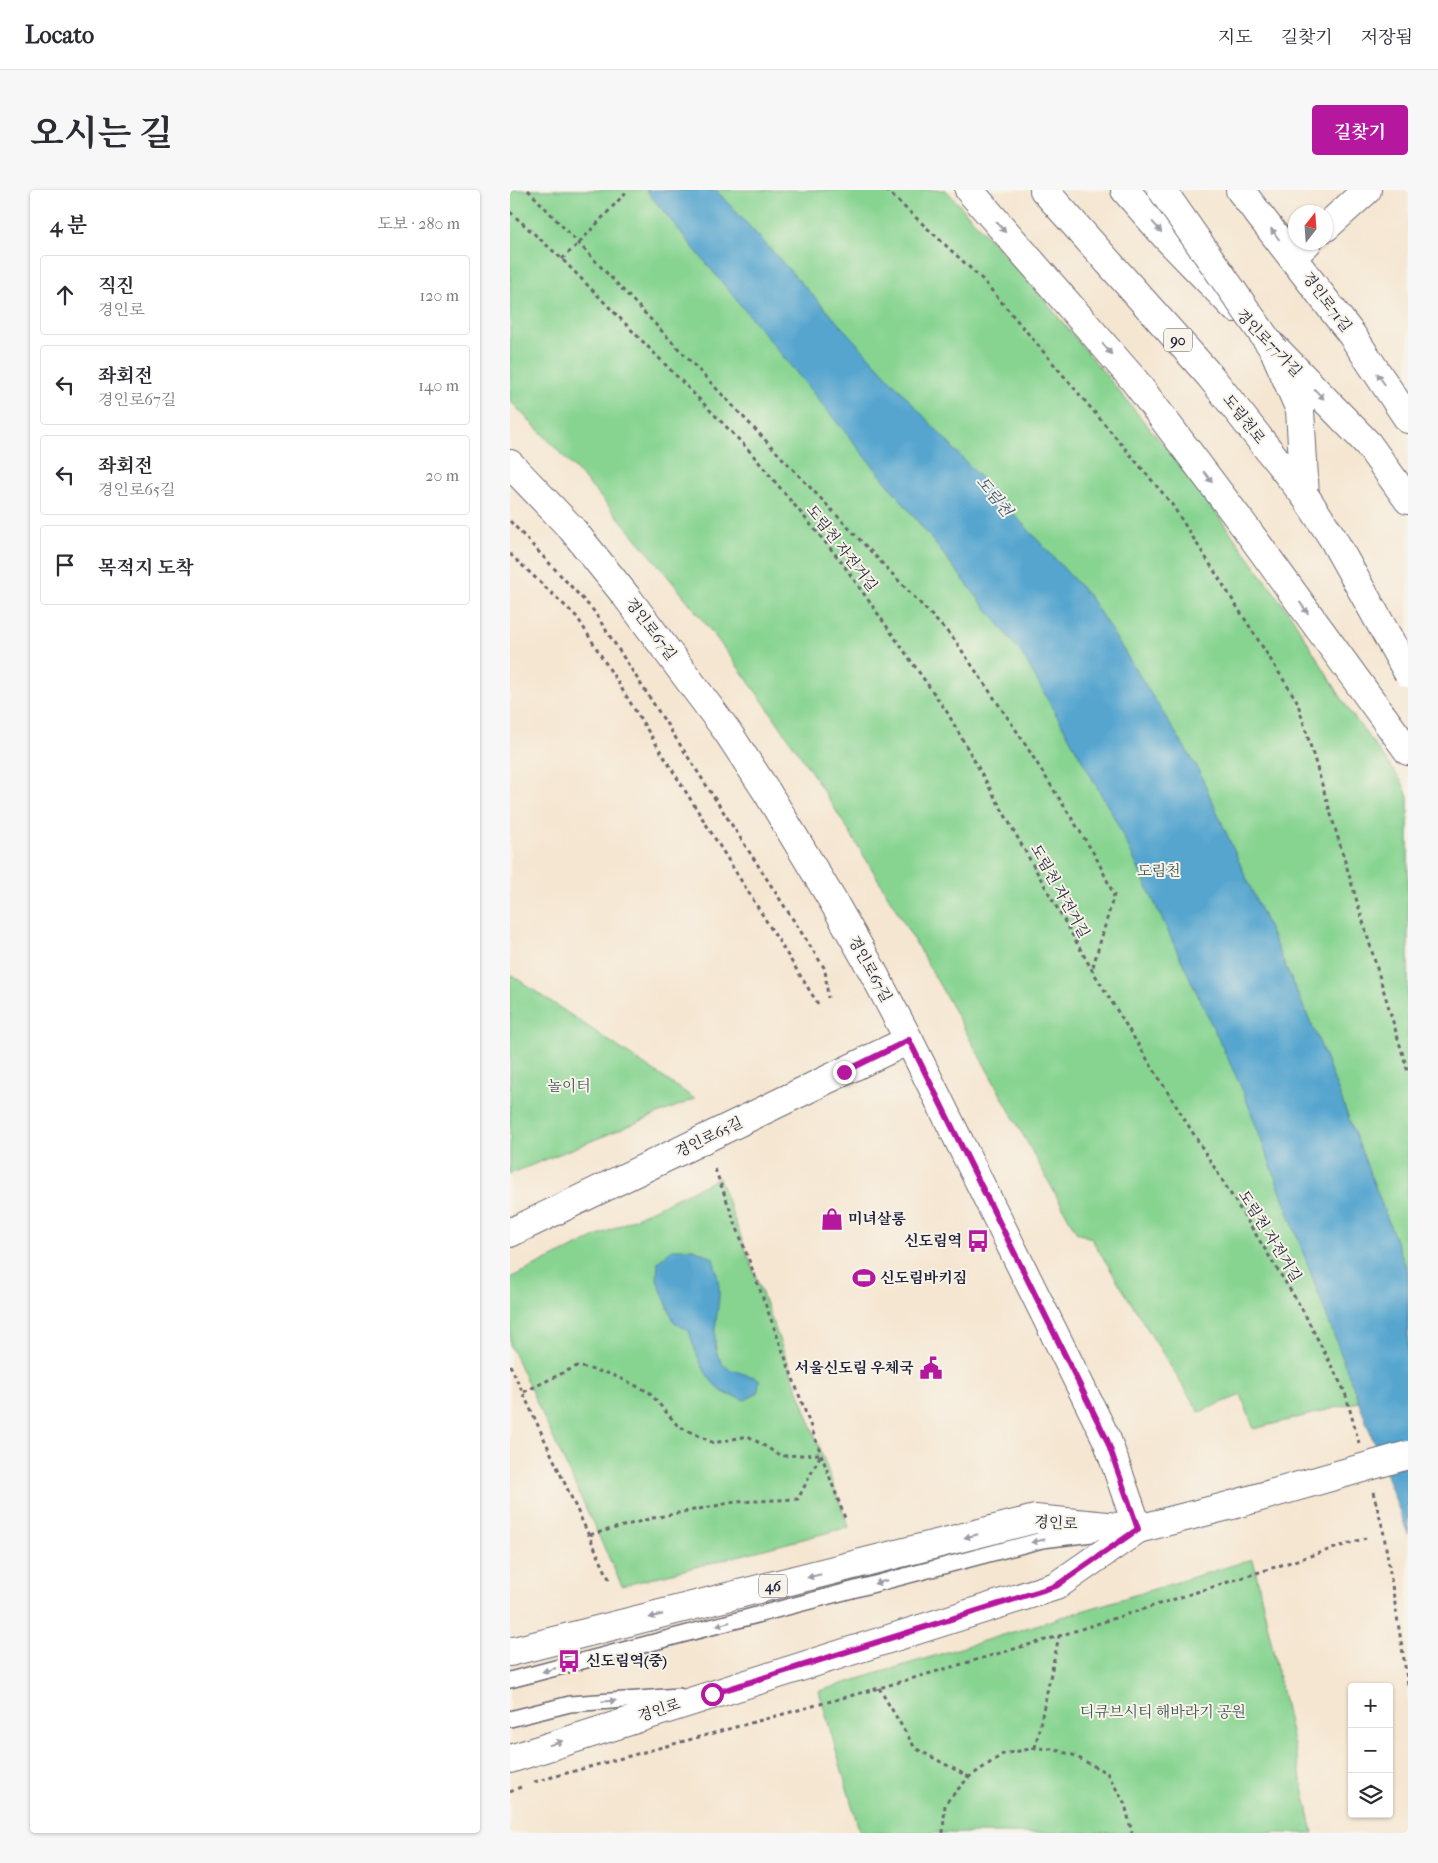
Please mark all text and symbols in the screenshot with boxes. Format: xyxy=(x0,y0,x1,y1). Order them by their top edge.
text: Locato xyxy=(25,21,94,49)
text: 지도 xyxy=(1218,27,1253,48)
text: 길찾기 xyxy=(1281,27,1333,48)
text: 저장됨 xyxy=(1361,27,1413,48)
button: 길찾기 xyxy=(1312,105,1408,155)
text: 오시는 길 xyxy=(30,113,173,154)
north arrow xyxy=(1288,205,1333,250)
text: 4 분 xyxy=(50,213,87,237)
text: 도보 · 280 m xyxy=(377,214,460,233)
one-way arrow xyxy=(995,220,1007,232)
one-way arrow xyxy=(1151,220,1163,232)
one-way arrow xyxy=(1269,227,1280,240)
street label: 경인로71길 xyxy=(1299,268,1355,336)
text: 직진 xyxy=(98,275,135,297)
icon: ahead xyxy=(51,281,79,309)
text: 120 m xyxy=(420,286,459,305)
text: 경인로 xyxy=(98,300,144,319)
street label: 경인로77가길 xyxy=(1232,305,1306,381)
road number: 90 xyxy=(1164,328,1192,352)
one-way arrow xyxy=(1102,343,1113,356)
text: 좌회전 xyxy=(98,365,153,387)
icon: left xyxy=(51,371,79,399)
one-way arrow xyxy=(1376,372,1386,385)
text: 140 m xyxy=(418,376,459,395)
one-way arrow xyxy=(1313,387,1325,399)
text: 경인로67길 xyxy=(98,390,176,409)
street label: 도림천로 xyxy=(1219,391,1269,448)
text: 좌회전 xyxy=(98,455,153,477)
icon: left xyxy=(51,461,79,489)
text: 20 m xyxy=(425,466,459,485)
one-way arrow xyxy=(1202,470,1213,483)
water label: 도림천 xyxy=(973,472,1018,522)
text: 경인로65길 xyxy=(98,480,175,499)
street label: 도림천 자전거길 xyxy=(803,501,881,595)
icon: arrive xyxy=(51,551,79,579)
text: 목적지 도착 xyxy=(98,557,194,579)
street label: 경인로67길 xyxy=(622,594,680,664)
one-way arrow xyxy=(1299,601,1309,615)
street label: 도림천 자전거길 xyxy=(1027,841,1093,941)
park label: 도림천 xyxy=(1137,862,1181,880)
street label: 경인로67길 xyxy=(844,933,896,1005)
route end xyxy=(833,1061,856,1084)
park label: 놀이터 xyxy=(547,1077,591,1095)
street label: 경인로65길 xyxy=(672,1113,746,1161)
street label: 도림천 자전거길 xyxy=(1235,1187,1305,1285)
shop icon: 미녀살롱 xyxy=(819,1206,845,1232)
place label: 미녀살롱 xyxy=(848,1210,906,1228)
bus stop icon: 신도림역 xyxy=(965,1228,991,1254)
place label: 신도림역 xyxy=(904,1232,962,1250)
sports icon: 신도림바키짐 xyxy=(851,1265,877,1291)
place label: 신도림바키짐 xyxy=(880,1269,967,1287)
public building icon: 서울신도림 우체국 xyxy=(918,1355,944,1381)
place label: 서울신도림 우체국 xyxy=(795,1359,914,1377)
street label: 경인로 xyxy=(1034,1513,1079,1533)
one-way arrow xyxy=(964,1532,979,1540)
one-way arrow xyxy=(1030,1537,1045,1545)
one-way arrow xyxy=(806,1572,821,1580)
road number: 46 xyxy=(759,1574,787,1598)
one-way arrow xyxy=(873,1579,888,1587)
one-way arrow xyxy=(649,1612,664,1620)
one-way arrow xyxy=(716,1620,731,1628)
bus stop icon: 신도림역(중) xyxy=(556,1648,582,1674)
place label: 신도림역(중) xyxy=(586,1652,667,1670)
one-way arrow xyxy=(542,1666,557,1674)
route start xyxy=(701,1683,724,1706)
map controls xyxy=(1348,1683,1393,1818)
button: + xyxy=(1348,1683,1393,1728)
street label: 경인로 xyxy=(636,1695,683,1725)
one-way arrow xyxy=(602,1697,618,1705)
park label: 디큐브시티 해바라기 공원 xyxy=(1080,1703,1246,1721)
button: − xyxy=(1348,1728,1393,1773)
one-way arrow xyxy=(549,1739,564,1747)
button: layers xyxy=(1348,1773,1393,1818)

